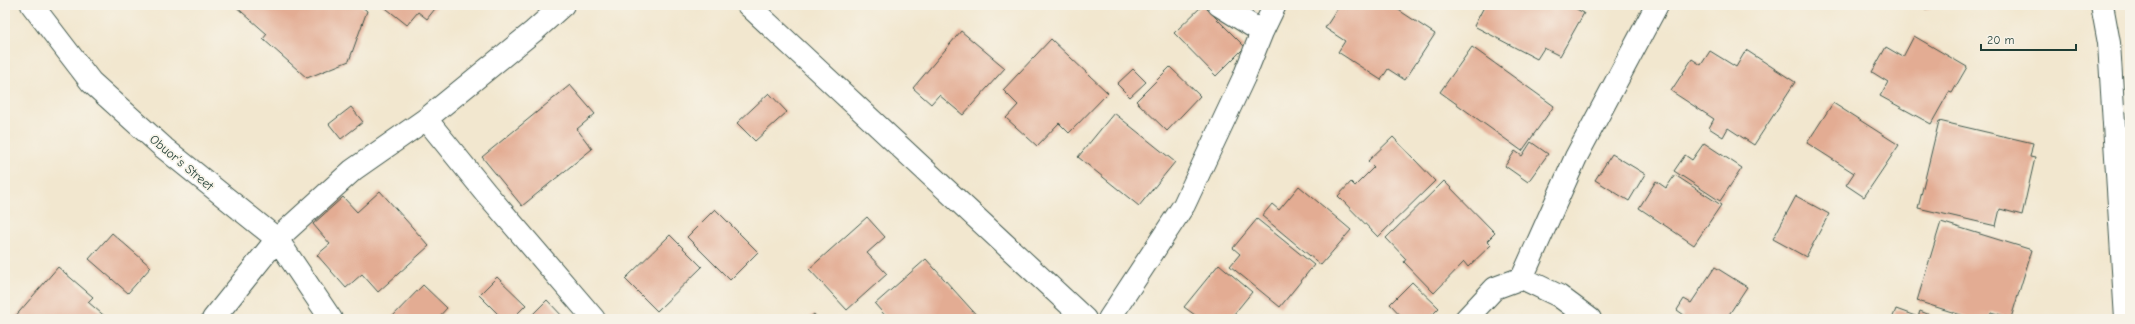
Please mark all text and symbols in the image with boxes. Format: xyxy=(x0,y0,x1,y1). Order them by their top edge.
scale bar xyxy=(1981,26,2076,52)
text: 20 m xyxy=(1987,33,2015,47)
street label: Obuor’s Street xyxy=(147,131,218,194)

